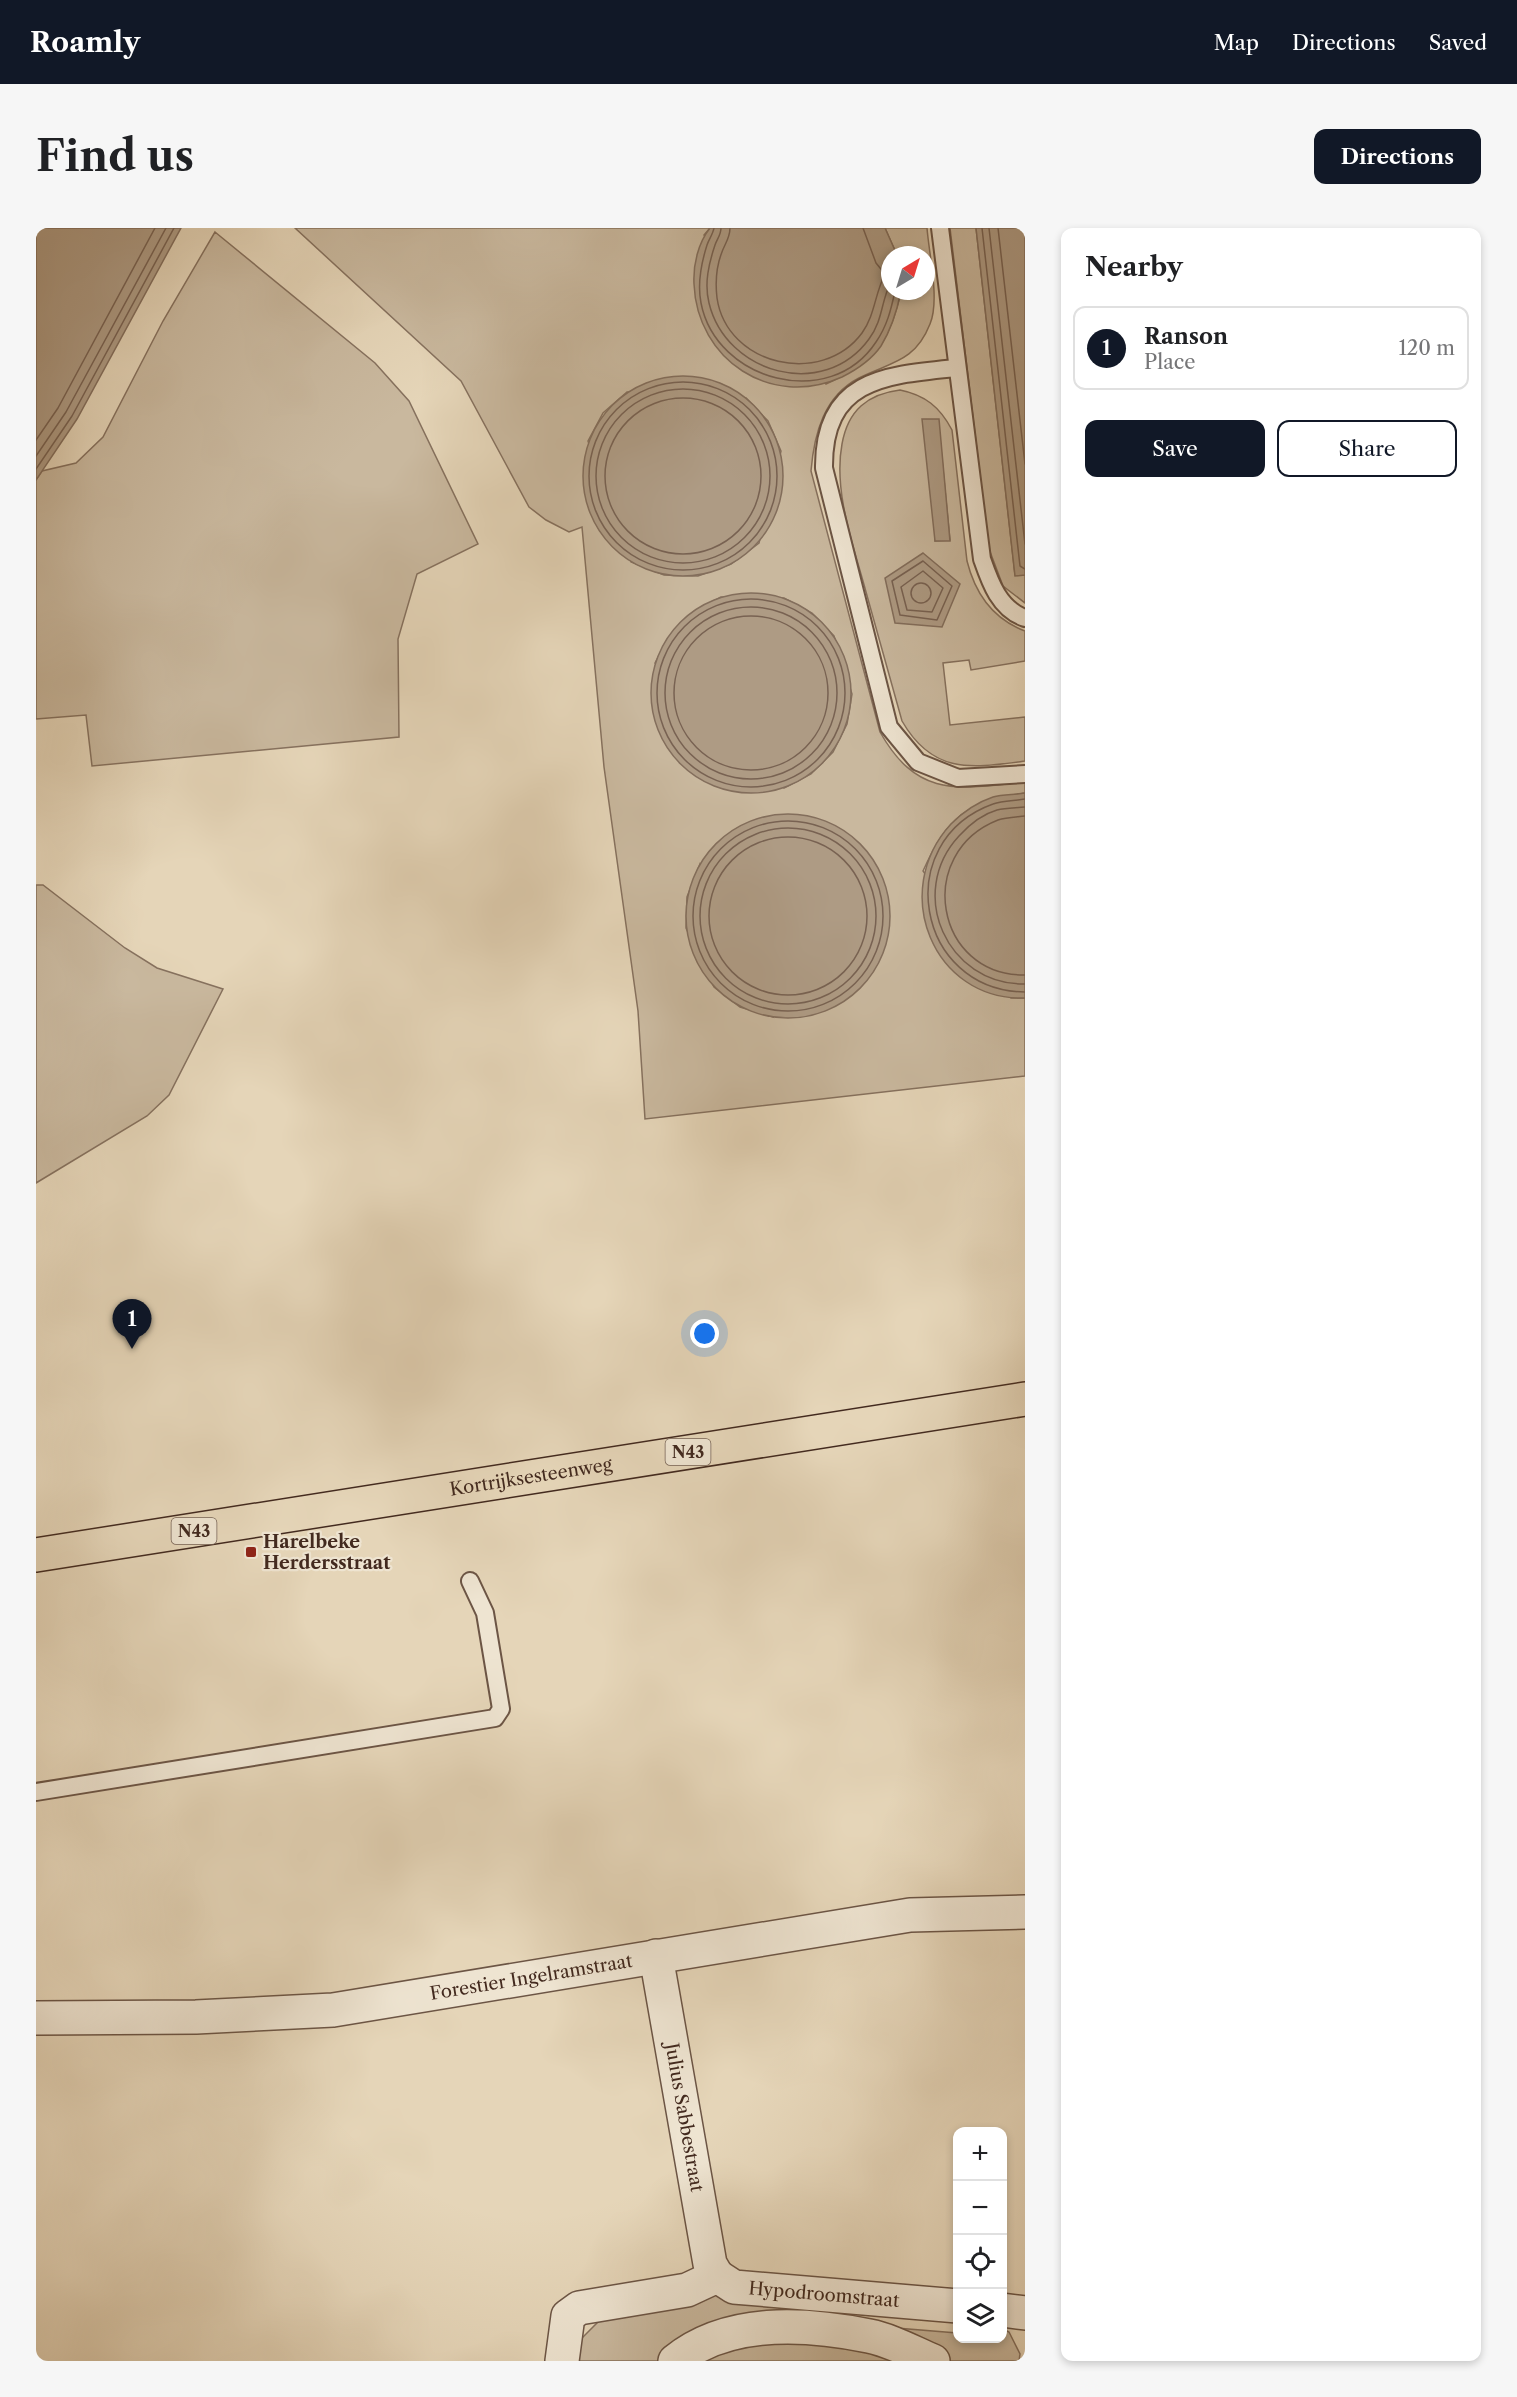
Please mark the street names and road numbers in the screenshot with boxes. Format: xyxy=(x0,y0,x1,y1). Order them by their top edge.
road number: N43 xyxy=(666,1439,710,1465)
street label: Kortrijksesteenweg xyxy=(448,1453,614,1501)
road number: N43 xyxy=(172,1518,216,1544)
street label: Forestier Ingelramstraat xyxy=(428,1950,635,2005)
street label: Julius Sabbestraat xyxy=(660,2038,708,2194)
street label: Hypodroomstraat xyxy=(747,2277,901,2312)

